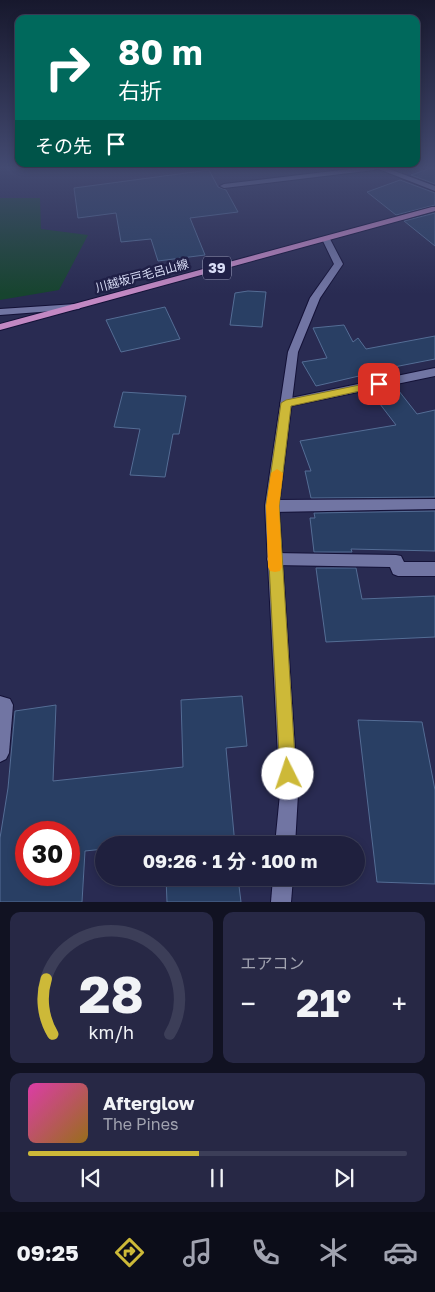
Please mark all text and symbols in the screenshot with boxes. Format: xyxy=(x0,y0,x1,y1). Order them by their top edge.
text: 80 m xyxy=(118,31,203,73)
icon: right xyxy=(35,35,100,100)
text: 右折 xyxy=(118,77,162,104)
icon: arrive xyxy=(102,130,130,158)
text: その先 xyxy=(35,134,92,157)
street label: 川越坂戸毛呂山線 xyxy=(94,256,190,295)
road number: 39 xyxy=(203,256,231,280)
pin xyxy=(358,363,400,405)
icon: arrive xyxy=(365,370,393,398)
position arrow xyxy=(261,747,313,799)
speed limit sign: 30 xyxy=(15,821,80,886)
text: 09:26 · 1 分 · 100 m xyxy=(143,849,317,872)
text: エアコン xyxy=(241,953,305,973)
text: 28 xyxy=(79,962,144,1024)
text: 21° xyxy=(296,980,351,1025)
text: − xyxy=(241,987,256,1020)
text: + xyxy=(392,987,407,1020)
text: km/h xyxy=(89,1021,134,1043)
text: Afterglow xyxy=(103,1091,194,1114)
text: The Pines xyxy=(103,1114,178,1134)
icon: previous xyxy=(77,1164,105,1192)
icon: pause xyxy=(203,1164,231,1192)
icon: next xyxy=(330,1164,358,1192)
icon: directions xyxy=(112,1235,147,1270)
icon: music xyxy=(180,1235,215,1270)
icon: phone xyxy=(248,1235,283,1270)
icon: climate xyxy=(316,1235,351,1270)
icon: car xyxy=(383,1235,418,1270)
text: 09:25 xyxy=(16,1239,79,1266)

